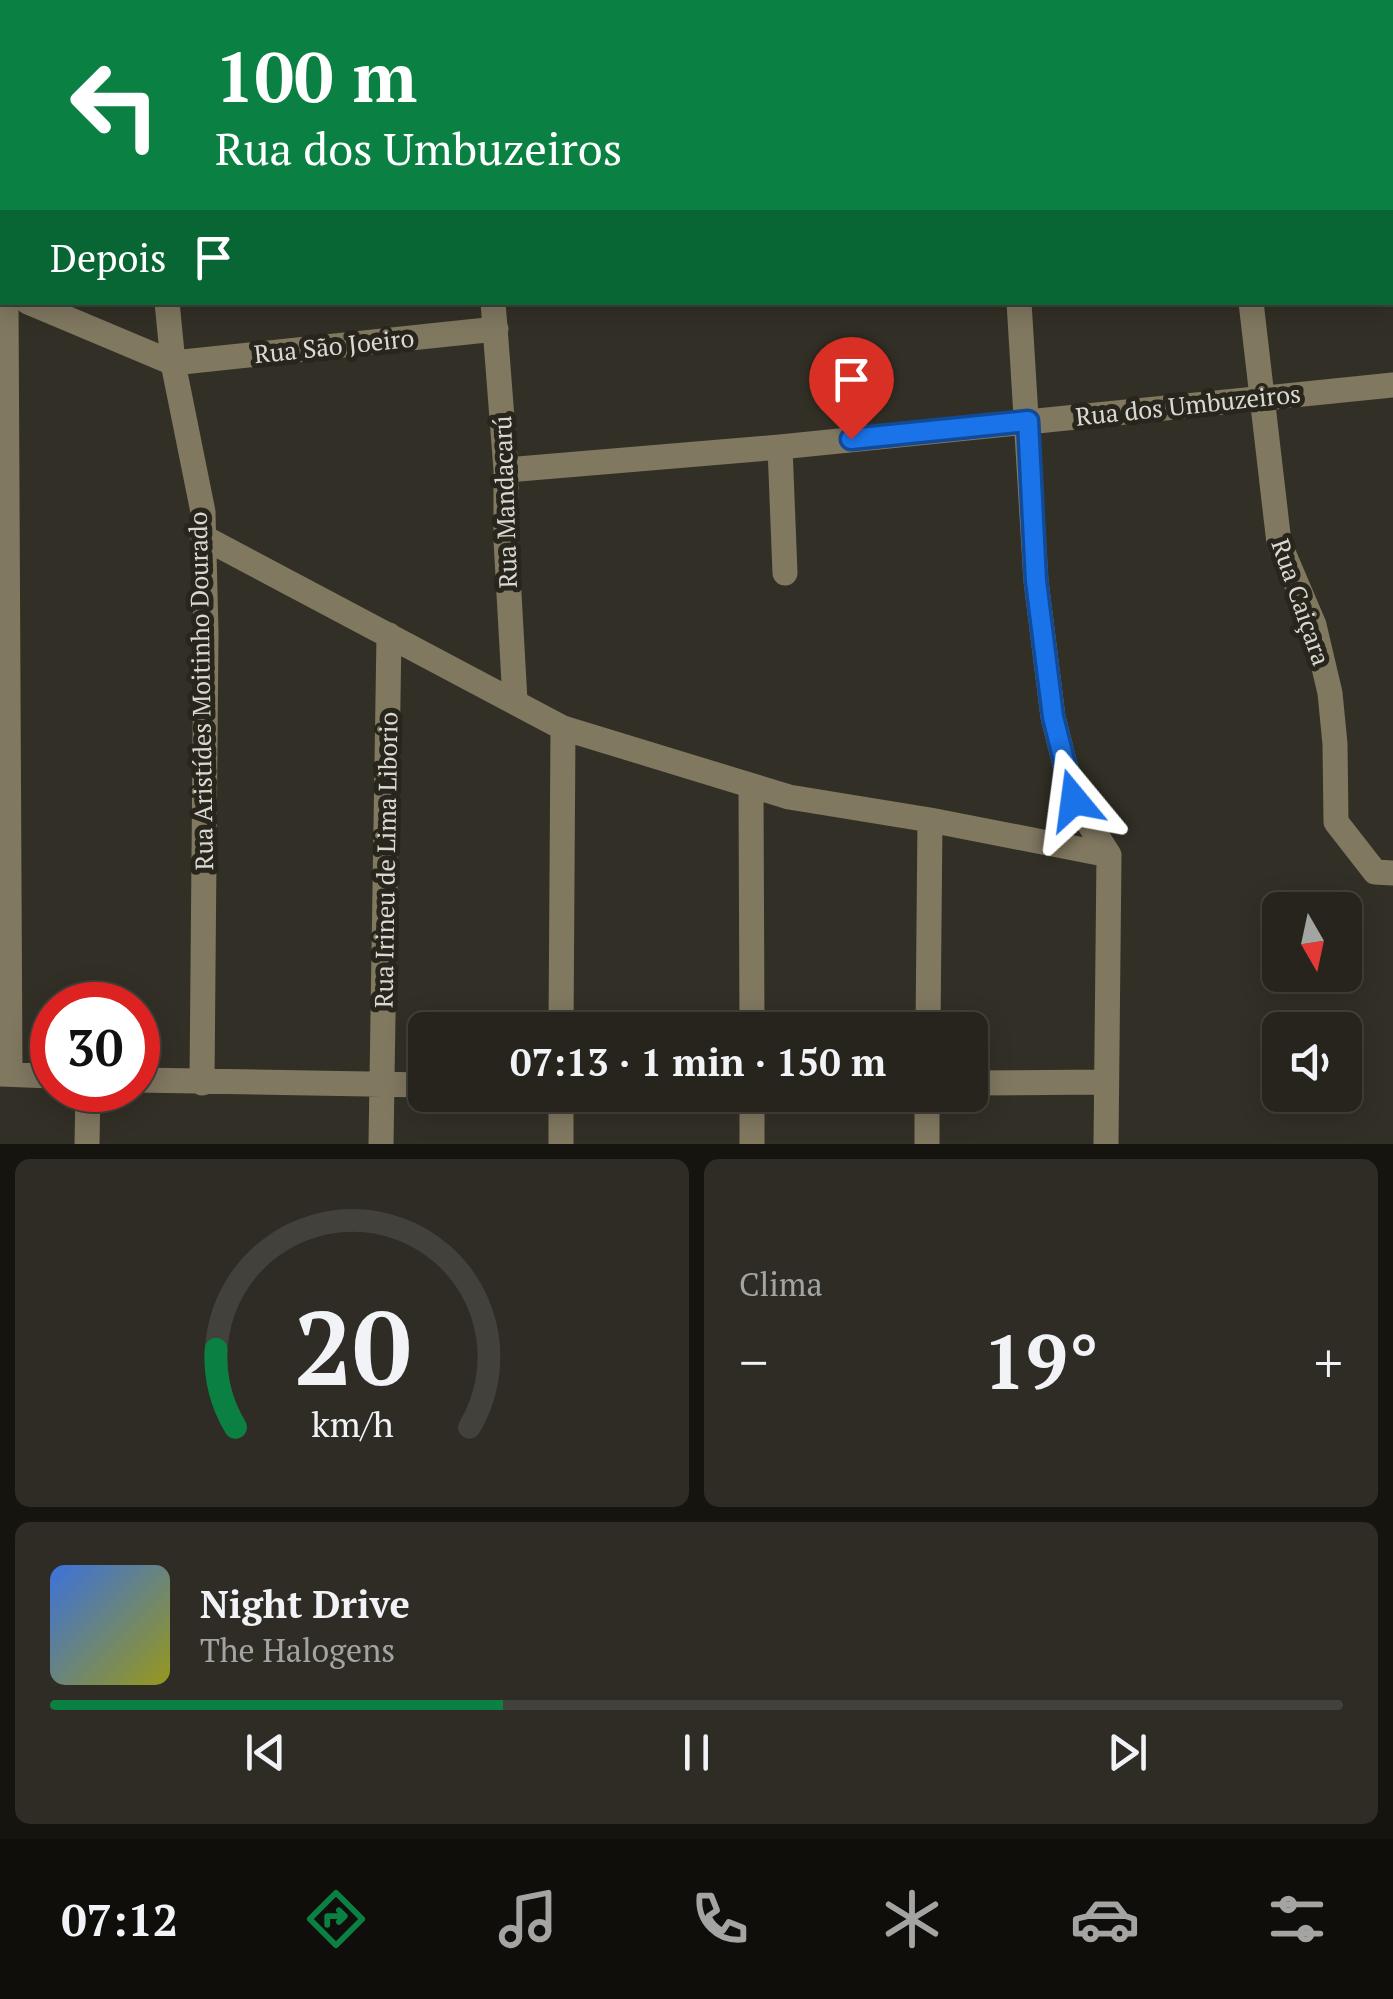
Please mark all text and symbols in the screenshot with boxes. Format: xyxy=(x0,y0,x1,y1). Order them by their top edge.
text: 100 m xyxy=(215,29,417,122)
icon: left xyxy=(50,40,180,170)
text: Rua dos Umbuzeiros xyxy=(215,118,622,178)
icon: arrive xyxy=(186,230,241,285)
text: Depois xyxy=(50,233,166,283)
street label: Rua São Joeiro xyxy=(252,321,416,370)
pin xyxy=(809,337,894,440)
icon: arrive xyxy=(824,352,879,407)
street label: Rua dos Umbuzeiros xyxy=(1074,376,1302,433)
street label: Rua Mandacarú xyxy=(485,415,524,589)
street label: Rua Aristídes Moitinho Dourado xyxy=(181,511,220,871)
street label: Rua Caiçara xyxy=(1264,534,1339,670)
street label: Rua Irineu de Lima Liborio xyxy=(366,711,405,1008)
position arrow xyxy=(1022,748,1126,852)
north arrow xyxy=(1262,892,1362,992)
map controls xyxy=(1262,892,1362,1112)
speed limit sign: 30 xyxy=(30,982,160,1112)
button: sound xyxy=(1262,1012,1362,1112)
text: 07:13 · 1 min · 150 m xyxy=(510,1037,886,1087)
text: Clima xyxy=(739,1263,823,1305)
text: 20 xyxy=(293,1277,411,1415)
text: 19° xyxy=(983,1311,1099,1410)
text: − xyxy=(739,1325,768,1398)
text: + xyxy=(1314,1325,1343,1398)
text: km/h xyxy=(311,1400,393,1447)
text: Night Drive xyxy=(200,1579,410,1629)
text: The Halogens xyxy=(200,1629,395,1671)
icon: previous xyxy=(238,1725,293,1780)
icon: pause xyxy=(669,1725,724,1780)
icon: next xyxy=(1100,1725,1155,1780)
icon: directions xyxy=(301,1884,371,1954)
icon: music xyxy=(493,1884,563,1954)
icon: phone xyxy=(685,1884,755,1954)
icon: climate xyxy=(877,1884,947,1954)
icon: car xyxy=(1070,1884,1140,1954)
icon: filters xyxy=(1262,1884,1332,1954)
text: 07:12 xyxy=(61,1889,178,1949)

